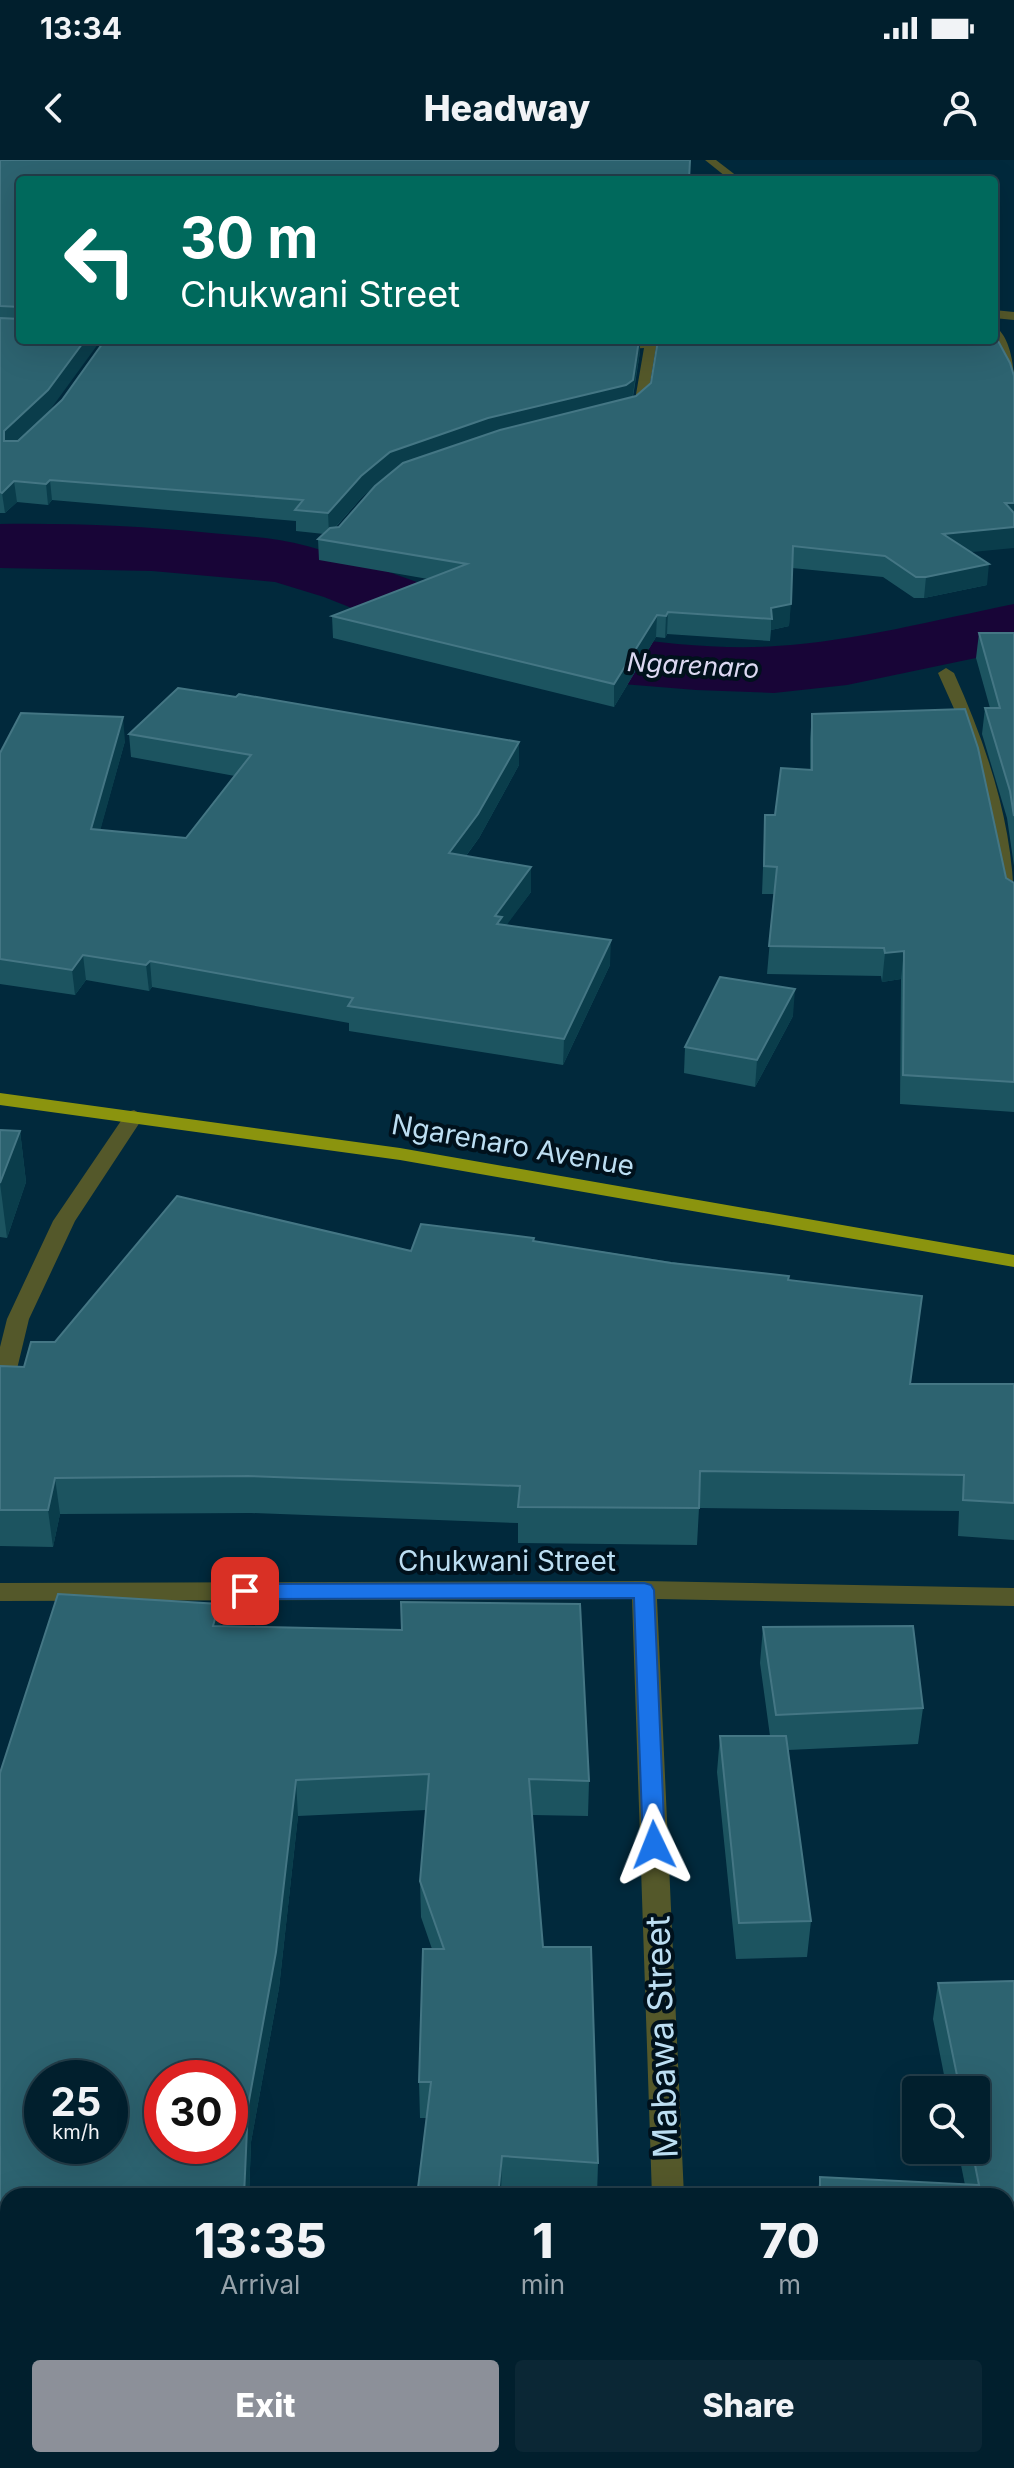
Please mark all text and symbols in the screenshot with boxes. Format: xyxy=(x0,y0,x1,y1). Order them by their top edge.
text: 13:34 xyxy=(40,10,122,46)
icon: back xyxy=(32,86,76,130)
text: Headway xyxy=(424,86,590,130)
icon: person xyxy=(938,86,982,130)
text: 30 m xyxy=(180,204,318,272)
icon: left xyxy=(48,208,152,312)
text: Chukwani Street xyxy=(180,272,460,316)
water label: Ngarenaro xyxy=(626,646,760,684)
street label: Ngarenaro Avenue xyxy=(389,1107,637,1183)
street label: Chukwani Street xyxy=(398,1544,616,1578)
pin xyxy=(211,1557,279,1625)
icon: arrive xyxy=(223,1569,267,1613)
position arrow xyxy=(612,1803,696,1887)
street label: Mabawa Street xyxy=(636,1915,686,2159)
speed limit sign: 30 xyxy=(144,2060,248,2164)
map controls xyxy=(902,2076,990,2164)
button: search xyxy=(902,2076,990,2164)
text: 25 xyxy=(51,2077,101,2126)
text: km/h xyxy=(52,2120,100,2144)
text: 13:35 xyxy=(194,2211,327,2270)
text: 1 xyxy=(532,2211,553,2270)
text: 70 xyxy=(759,2211,820,2270)
text: Arrival xyxy=(220,2269,300,2300)
text: min xyxy=(521,2269,565,2300)
text: m xyxy=(778,2269,801,2300)
button: Exit xyxy=(32,2360,499,2452)
button: Share xyxy=(515,2360,982,2452)

